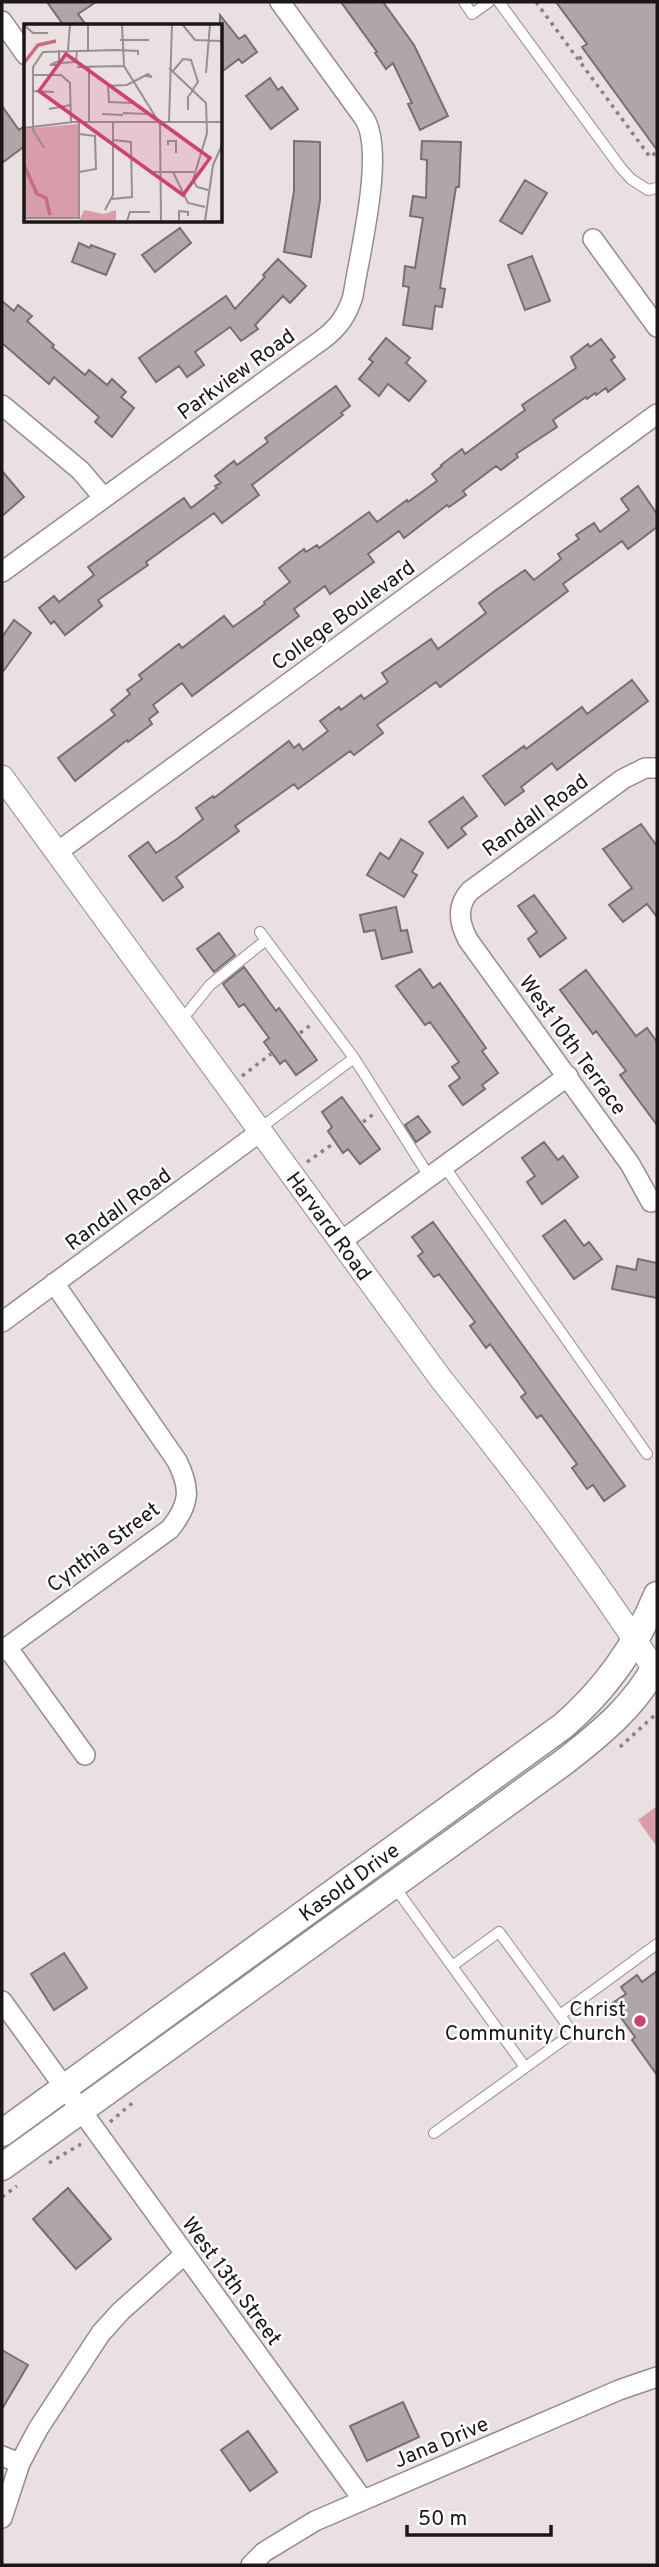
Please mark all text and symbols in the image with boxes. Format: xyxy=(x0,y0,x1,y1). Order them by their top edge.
inset map xyxy=(24,24,222,222)
street label: Parkview Road xyxy=(173,324,301,427)
street label: College Boulevard xyxy=(267,555,421,677)
street label: Randall Road xyxy=(478,769,594,864)
street label: West 10th Terrace xyxy=(512,971,632,1121)
street label: Randall Road xyxy=(61,1163,177,1258)
street label: Harvard Road xyxy=(279,1167,376,1287)
street label: Cynthia Street xyxy=(42,1497,166,1600)
street label: Kasold Drive xyxy=(294,1838,406,1929)
place label: Christ Community Church xyxy=(445,1997,626,2048)
marker: Christ Community Church xyxy=(632,2013,648,2029)
street label: West 13th Street xyxy=(175,2212,287,2352)
street label: Jana Drive xyxy=(390,2411,493,2475)
scale bar xyxy=(407,2494,550,2538)
text: 50 m xyxy=(418,2506,467,2533)

